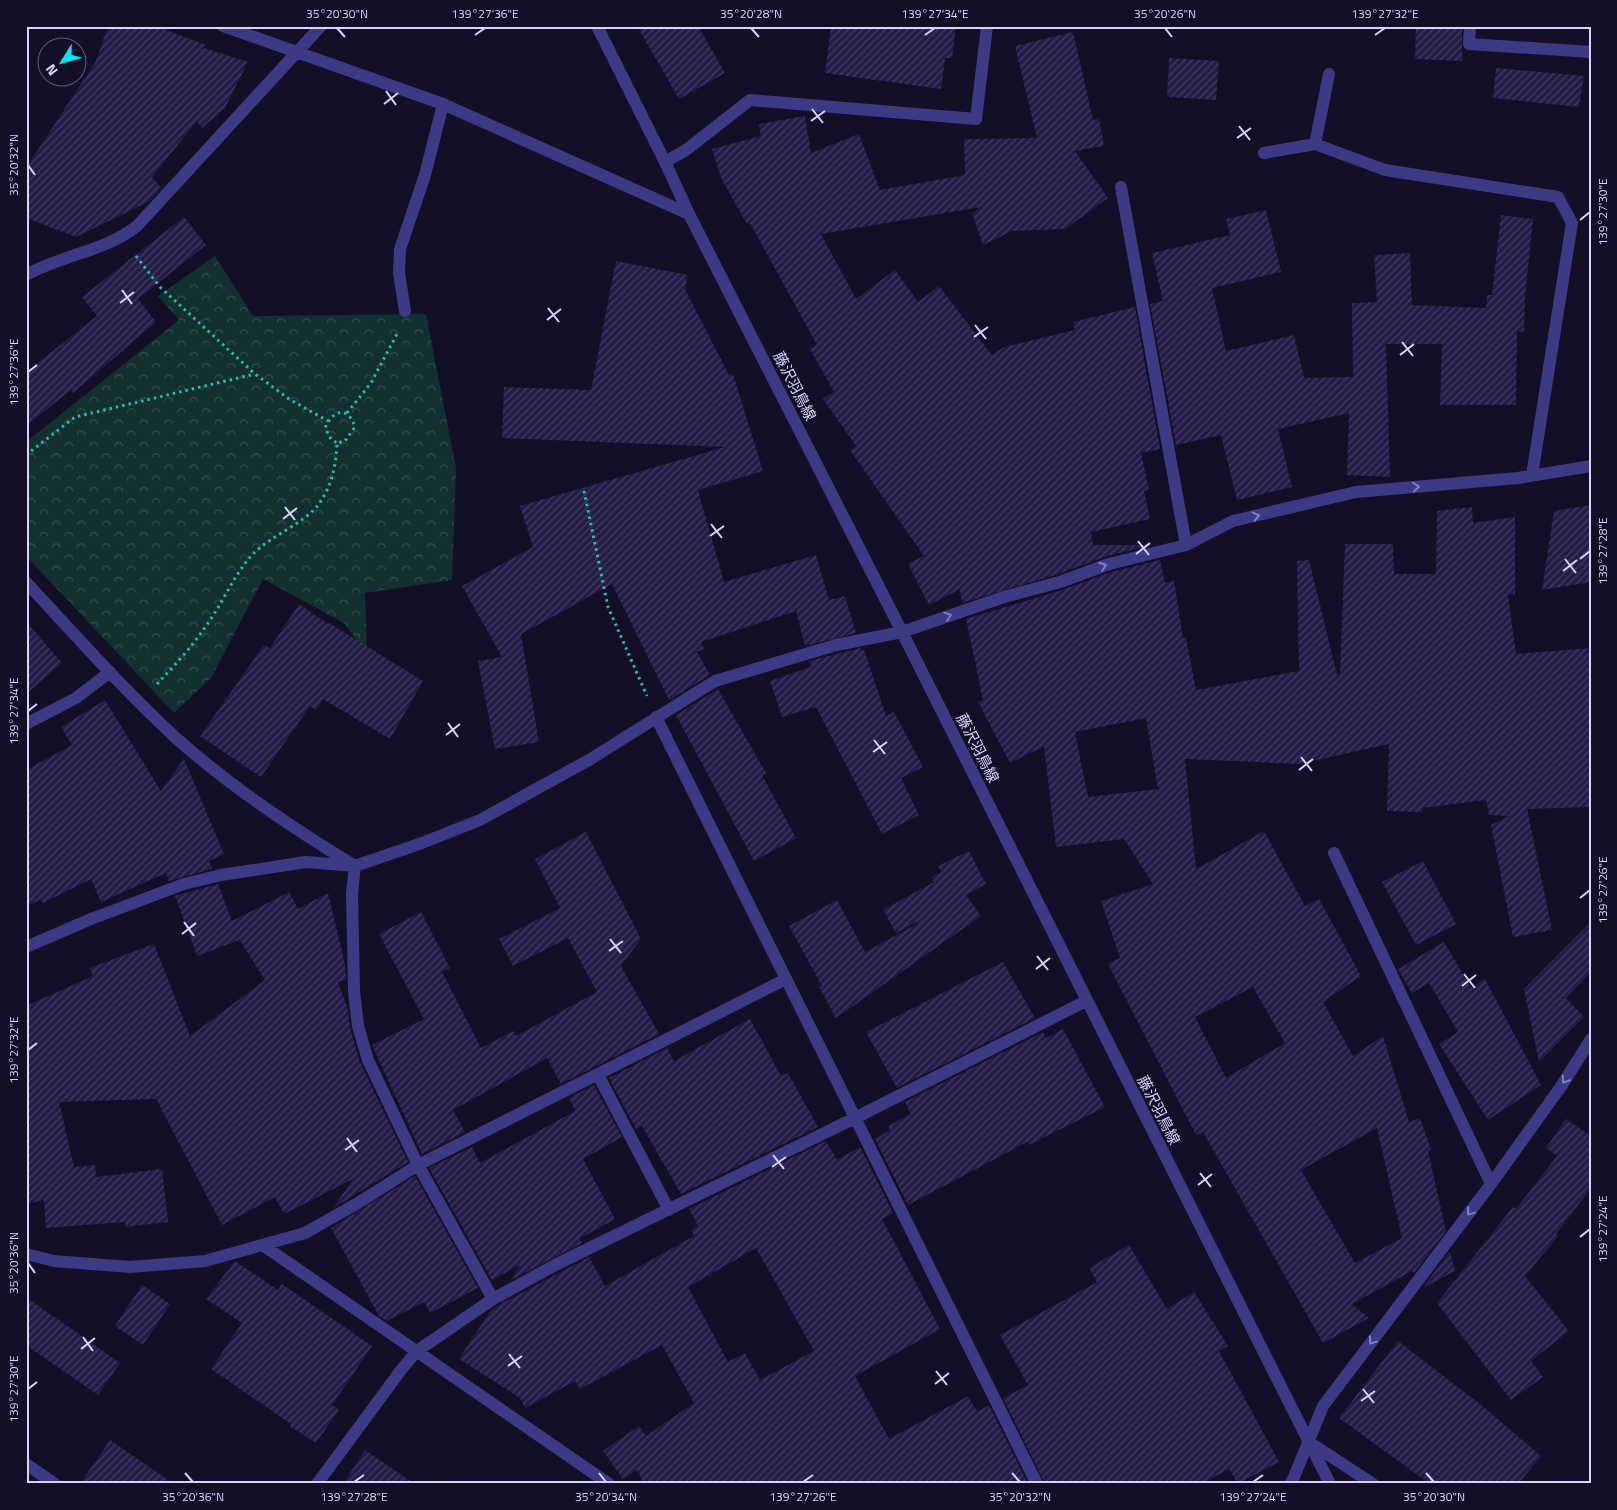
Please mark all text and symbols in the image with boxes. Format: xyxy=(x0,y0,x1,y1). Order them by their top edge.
text: 35°20'30"N xyxy=(306,4,368,23)
text: 139°27'36"E xyxy=(451,4,519,23)
text: 35°20'28"N xyxy=(720,4,782,23)
text: 139°27'34"E xyxy=(901,4,969,23)
text: 35°20'26"N xyxy=(1134,4,1196,23)
text: 139°27'32"E xyxy=(1351,4,1419,23)
north arrow xyxy=(38,38,88,88)
text: N xyxy=(40,60,63,80)
text: 35°20'32"N xyxy=(4,134,23,196)
text: 139°27'30"E xyxy=(1593,178,1612,246)
text: 139°27'36"E xyxy=(4,338,23,406)
street label: 藤沢羽鳥線 xyxy=(768,347,822,425)
one-way arrow xyxy=(1412,482,1420,493)
one-way arrow xyxy=(1252,511,1261,522)
text: 139°27'28"E xyxy=(1593,517,1612,585)
one-way arrow xyxy=(1098,562,1106,572)
one-way arrow xyxy=(943,612,952,622)
text: 139°27'34"E xyxy=(4,677,23,745)
street label: 藤沢羽鳥線 xyxy=(951,709,1005,787)
text: 139°27'26"E xyxy=(1593,856,1612,924)
text: 139°27'32"E xyxy=(4,1016,23,1084)
street label: 藤沢羽鳥線 xyxy=(1132,1071,1186,1149)
one-way arrow xyxy=(1562,1074,1571,1084)
text: 139°27'24"E xyxy=(1593,1195,1612,1263)
one-way arrow xyxy=(1467,1206,1476,1216)
text: 35°20'36"N xyxy=(4,1232,23,1294)
one-way arrow xyxy=(1369,1335,1377,1344)
text: 139°27'30"E xyxy=(4,1355,23,1423)
text: 35°20'36"N xyxy=(162,1487,224,1506)
text: 139°27'28"E xyxy=(320,1487,388,1506)
text: 35°20'34"N xyxy=(575,1487,637,1506)
text: 139°27'26"E xyxy=(769,1487,837,1506)
text: 35°20'32"N xyxy=(989,1487,1051,1506)
text: 139°27'24"E xyxy=(1219,1487,1287,1506)
text: 35°20'30"N xyxy=(1403,1487,1465,1506)

